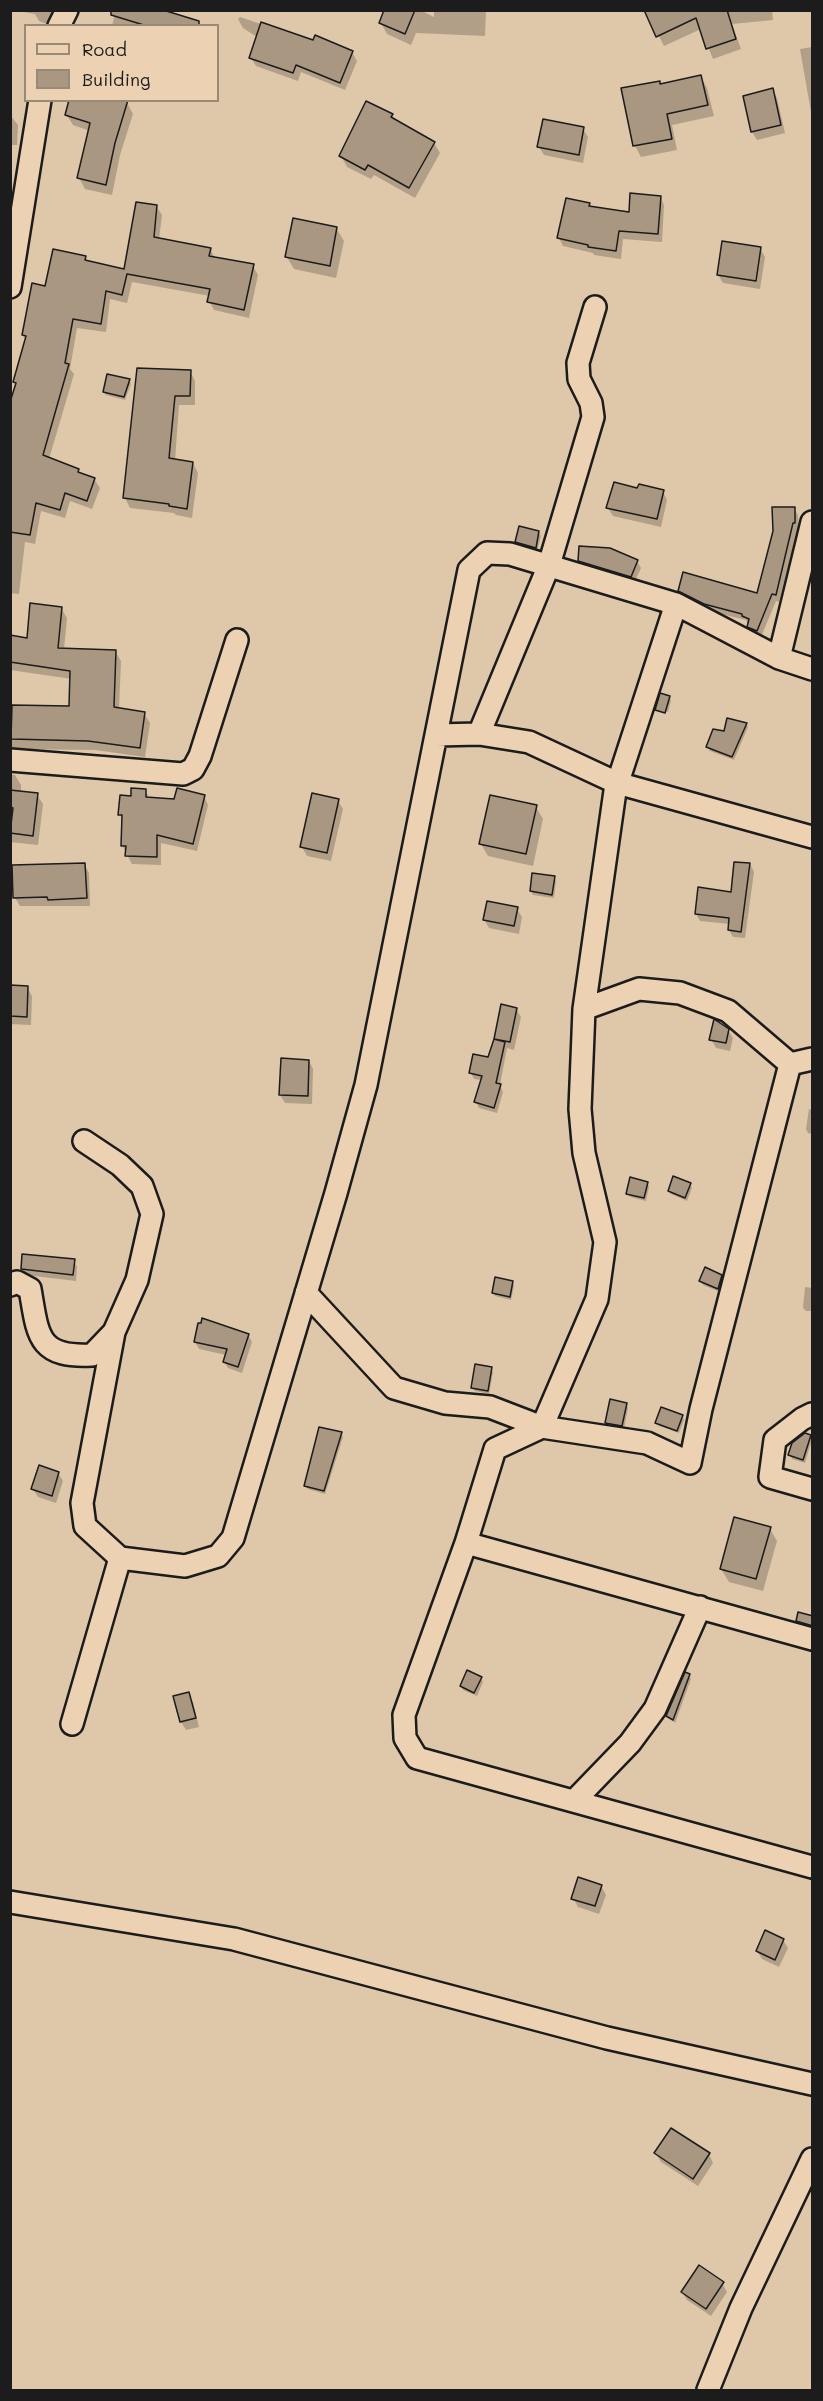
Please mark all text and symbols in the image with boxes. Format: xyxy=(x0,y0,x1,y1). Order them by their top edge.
legend xyxy=(24,24,219,102)
text: Road xyxy=(82,37,127,61)
text: Building xyxy=(82,67,150,91)

